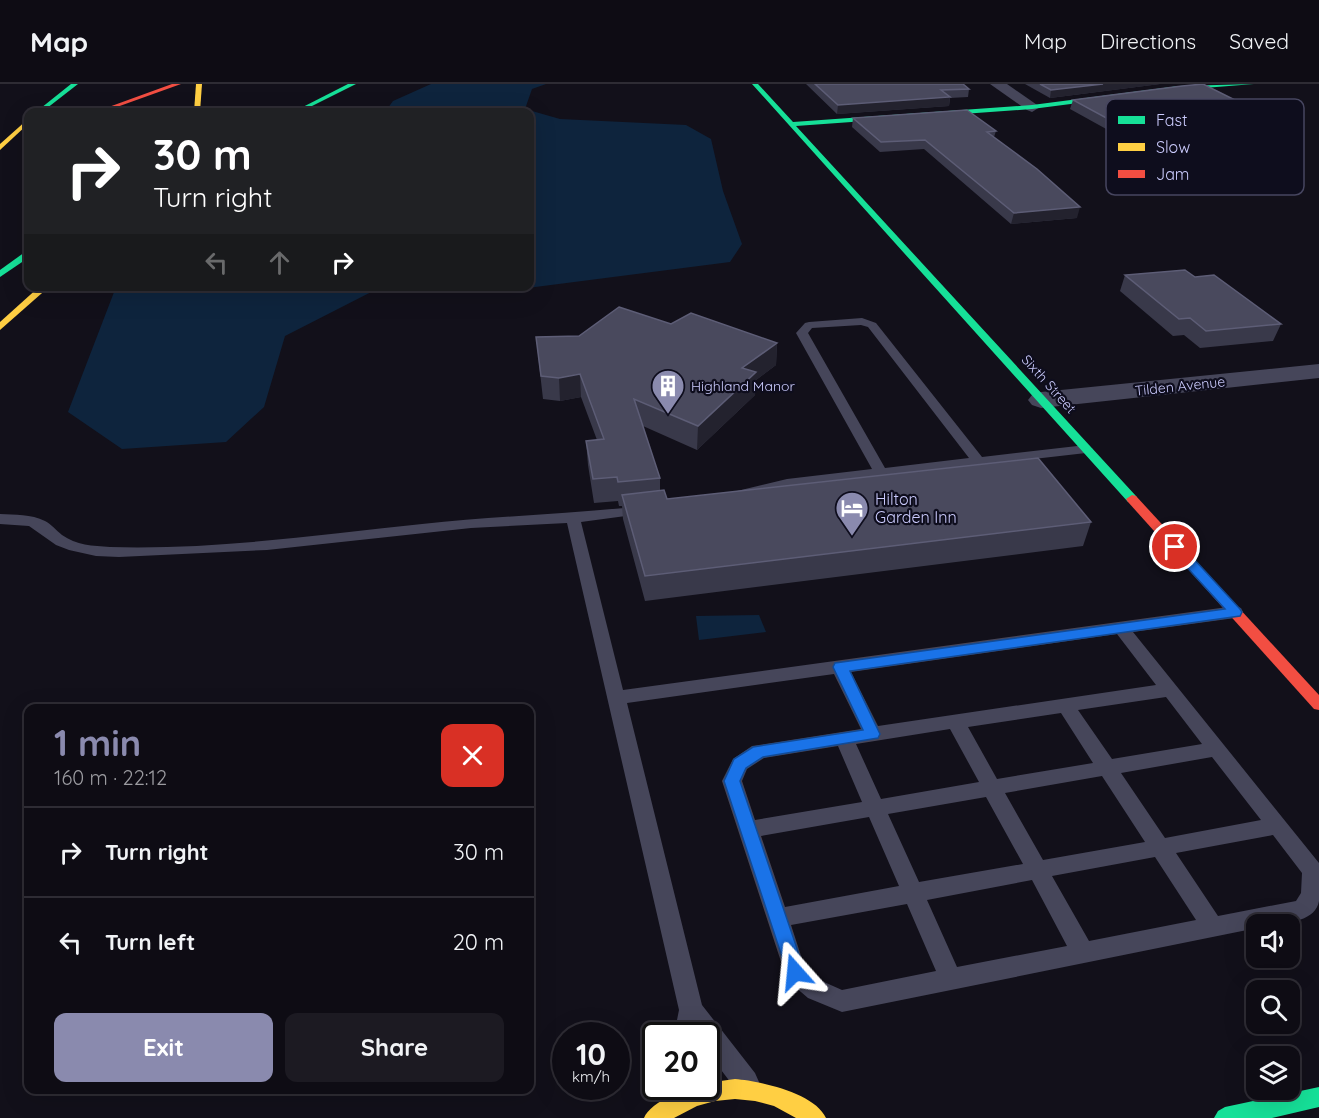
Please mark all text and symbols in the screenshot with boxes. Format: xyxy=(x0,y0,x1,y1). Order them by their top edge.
text: Map xyxy=(30,24,88,59)
text: Map xyxy=(1024,28,1067,54)
text: Directions xyxy=(1100,28,1196,54)
text: Saved xyxy=(1229,28,1289,54)
legend xyxy=(1106,99,1304,195)
text: Fast xyxy=(1156,110,1187,130)
text: 30 m xyxy=(153,128,252,181)
icon: right xyxy=(54,132,132,210)
text: Slow xyxy=(1156,137,1190,157)
text: Jam xyxy=(1156,164,1189,184)
text: Turn right xyxy=(153,180,272,214)
icon: left xyxy=(200,246,233,279)
icon: ahead xyxy=(263,246,296,279)
icon: right xyxy=(326,246,359,279)
street label: Sixth Street xyxy=(1018,351,1080,417)
building icon: Highland Manor xyxy=(650,368,686,415)
street label: Tilden Avenue xyxy=(1134,372,1226,400)
place label: Highland Manor xyxy=(691,377,795,395)
place label: Hilton Garden Inn xyxy=(875,489,957,527)
hotel icon: Hilton Garden Inn xyxy=(834,490,870,537)
pin xyxy=(1149,521,1200,572)
icon: arrive xyxy=(1158,530,1191,563)
text: 1 min xyxy=(54,720,141,765)
button: close xyxy=(441,724,504,787)
text: 160 m · 22:12 xyxy=(54,765,167,790)
icon: right xyxy=(54,836,87,869)
text: Turn right xyxy=(105,838,209,866)
text: 30 m xyxy=(453,838,504,866)
map controls xyxy=(1246,914,1300,1100)
button: sound xyxy=(1246,914,1300,968)
icon: left xyxy=(54,926,87,959)
text: Turn left xyxy=(105,928,195,956)
text: 20 m xyxy=(453,928,504,956)
position arrow xyxy=(763,940,827,1004)
button: search xyxy=(1246,980,1300,1034)
button: Exit xyxy=(54,1013,273,1082)
button: Share xyxy=(285,1013,504,1082)
speed limit sign: 20 xyxy=(642,1022,720,1100)
text: 10 xyxy=(576,1035,606,1073)
button: layers xyxy=(1246,1046,1300,1100)
text: km/h xyxy=(572,1067,610,1086)

